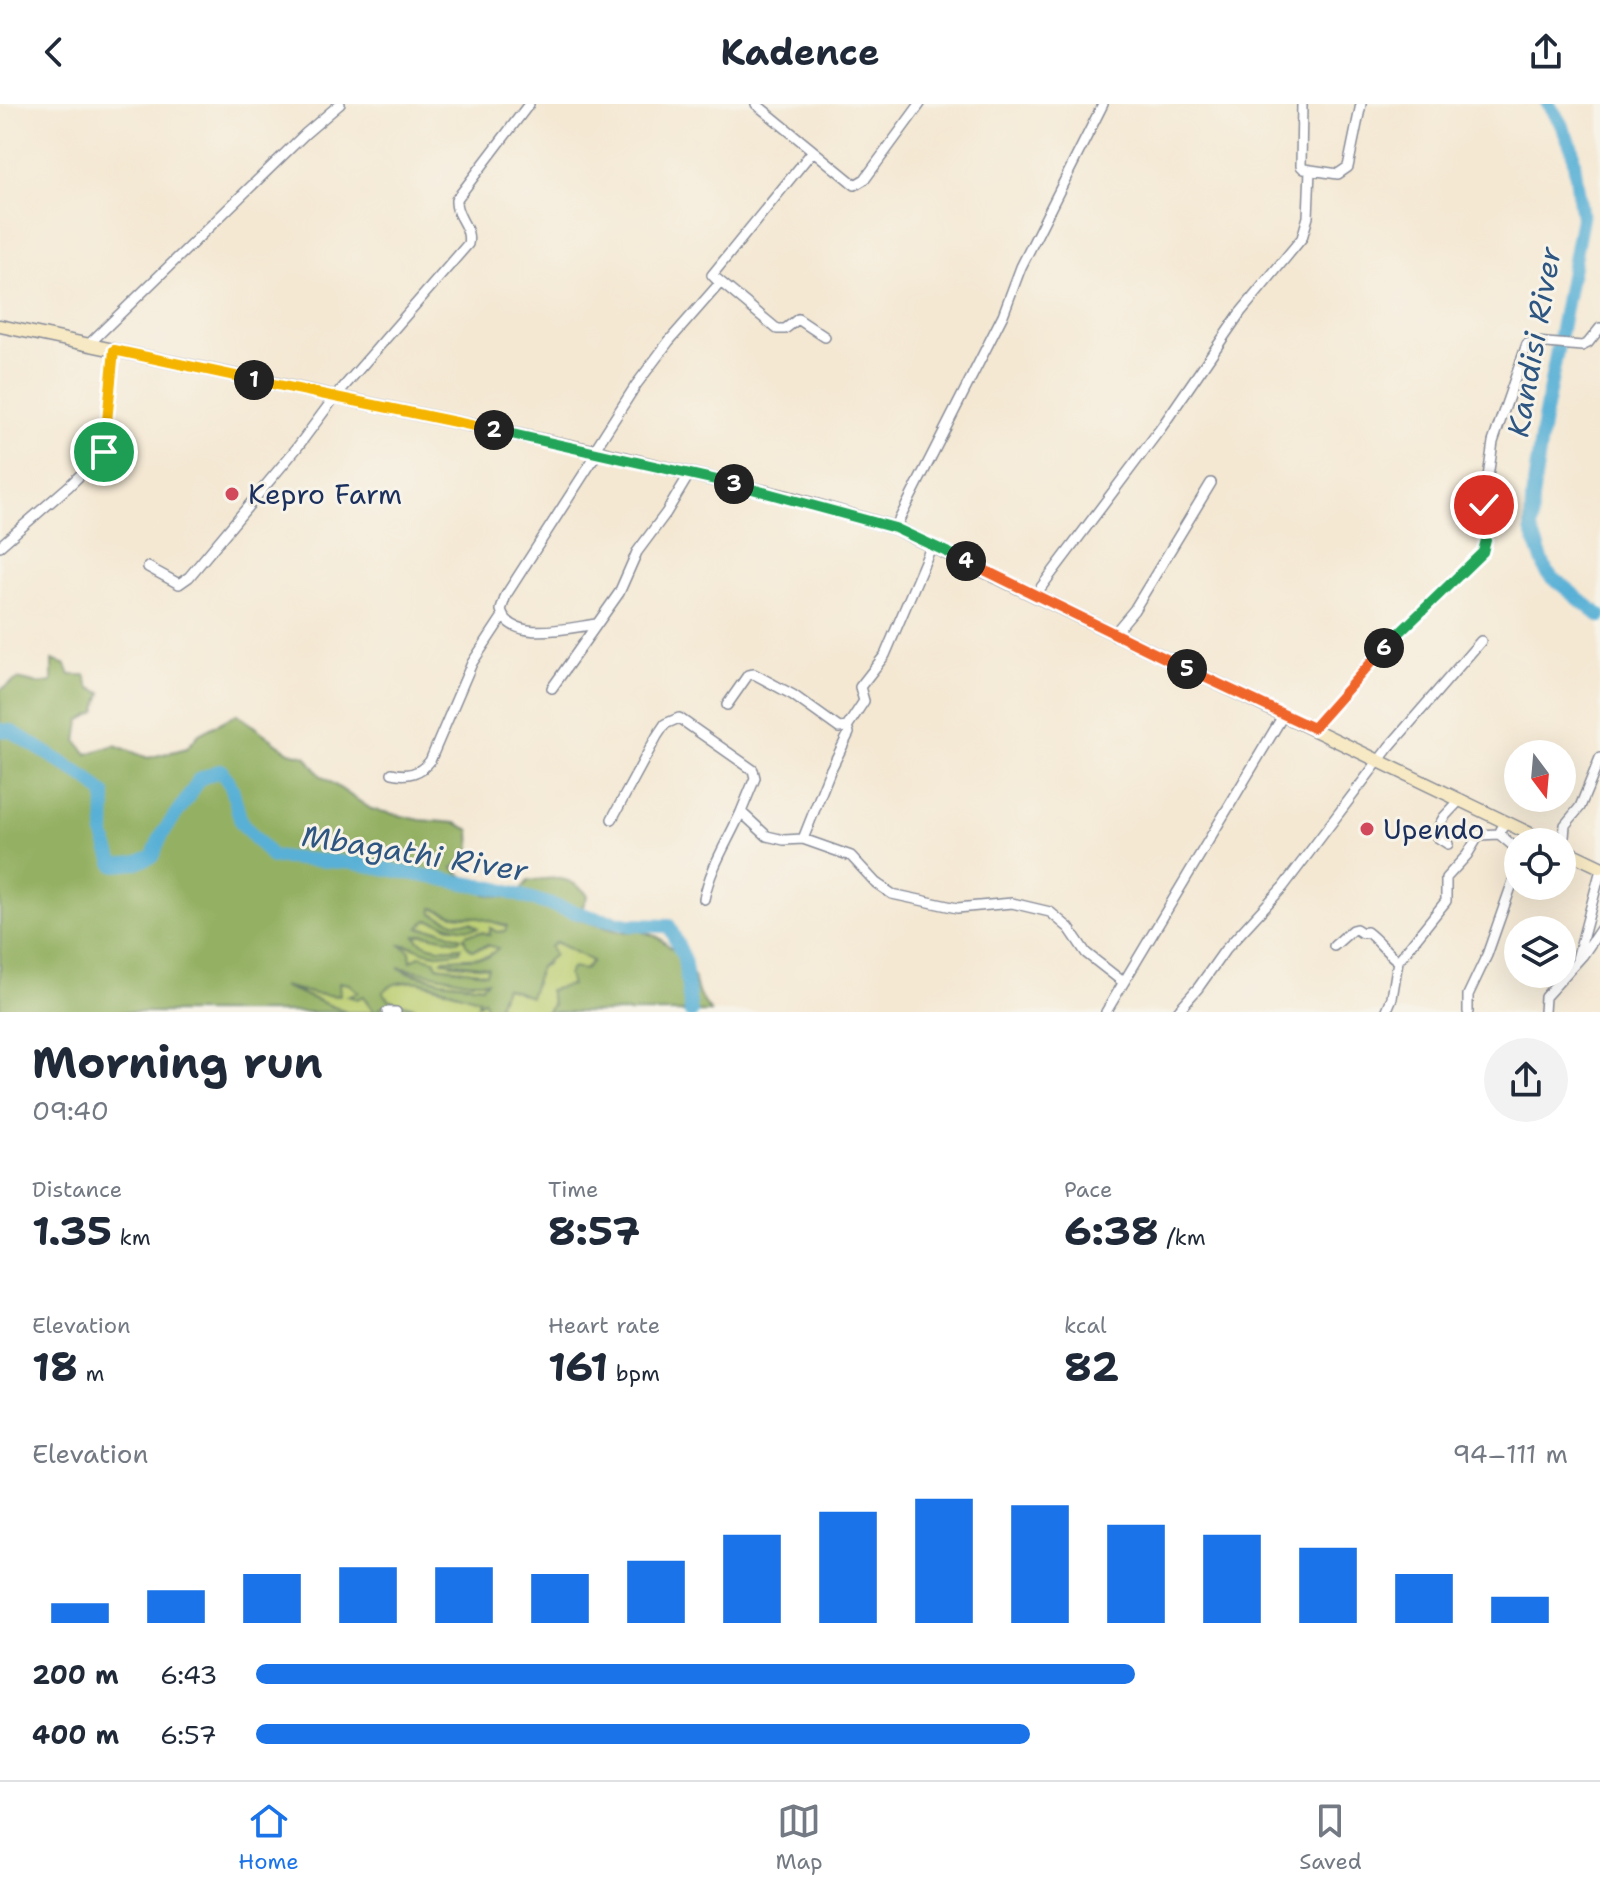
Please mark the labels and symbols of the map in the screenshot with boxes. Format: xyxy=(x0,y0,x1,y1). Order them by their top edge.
water label: Kandisi River xyxy=(1497,243,1571,440)
pin: 1 xyxy=(234,360,274,400)
pin: 2 xyxy=(474,410,514,450)
pin xyxy=(70,418,138,486)
pin: 3 xyxy=(714,464,754,504)
pin xyxy=(1450,471,1518,539)
place label: Kepro Farm xyxy=(248,475,402,513)
marker: Kepro Farm xyxy=(223,485,241,503)
pin: 4 xyxy=(946,541,986,581)
pin: 6 xyxy=(1364,628,1404,668)
pin: 5 xyxy=(1167,649,1207,689)
north arrow xyxy=(1504,740,1576,812)
place label: Upendo xyxy=(1383,810,1485,848)
water label: Mbagathi River xyxy=(299,815,532,891)
marker: Upendo xyxy=(1358,820,1376,838)

